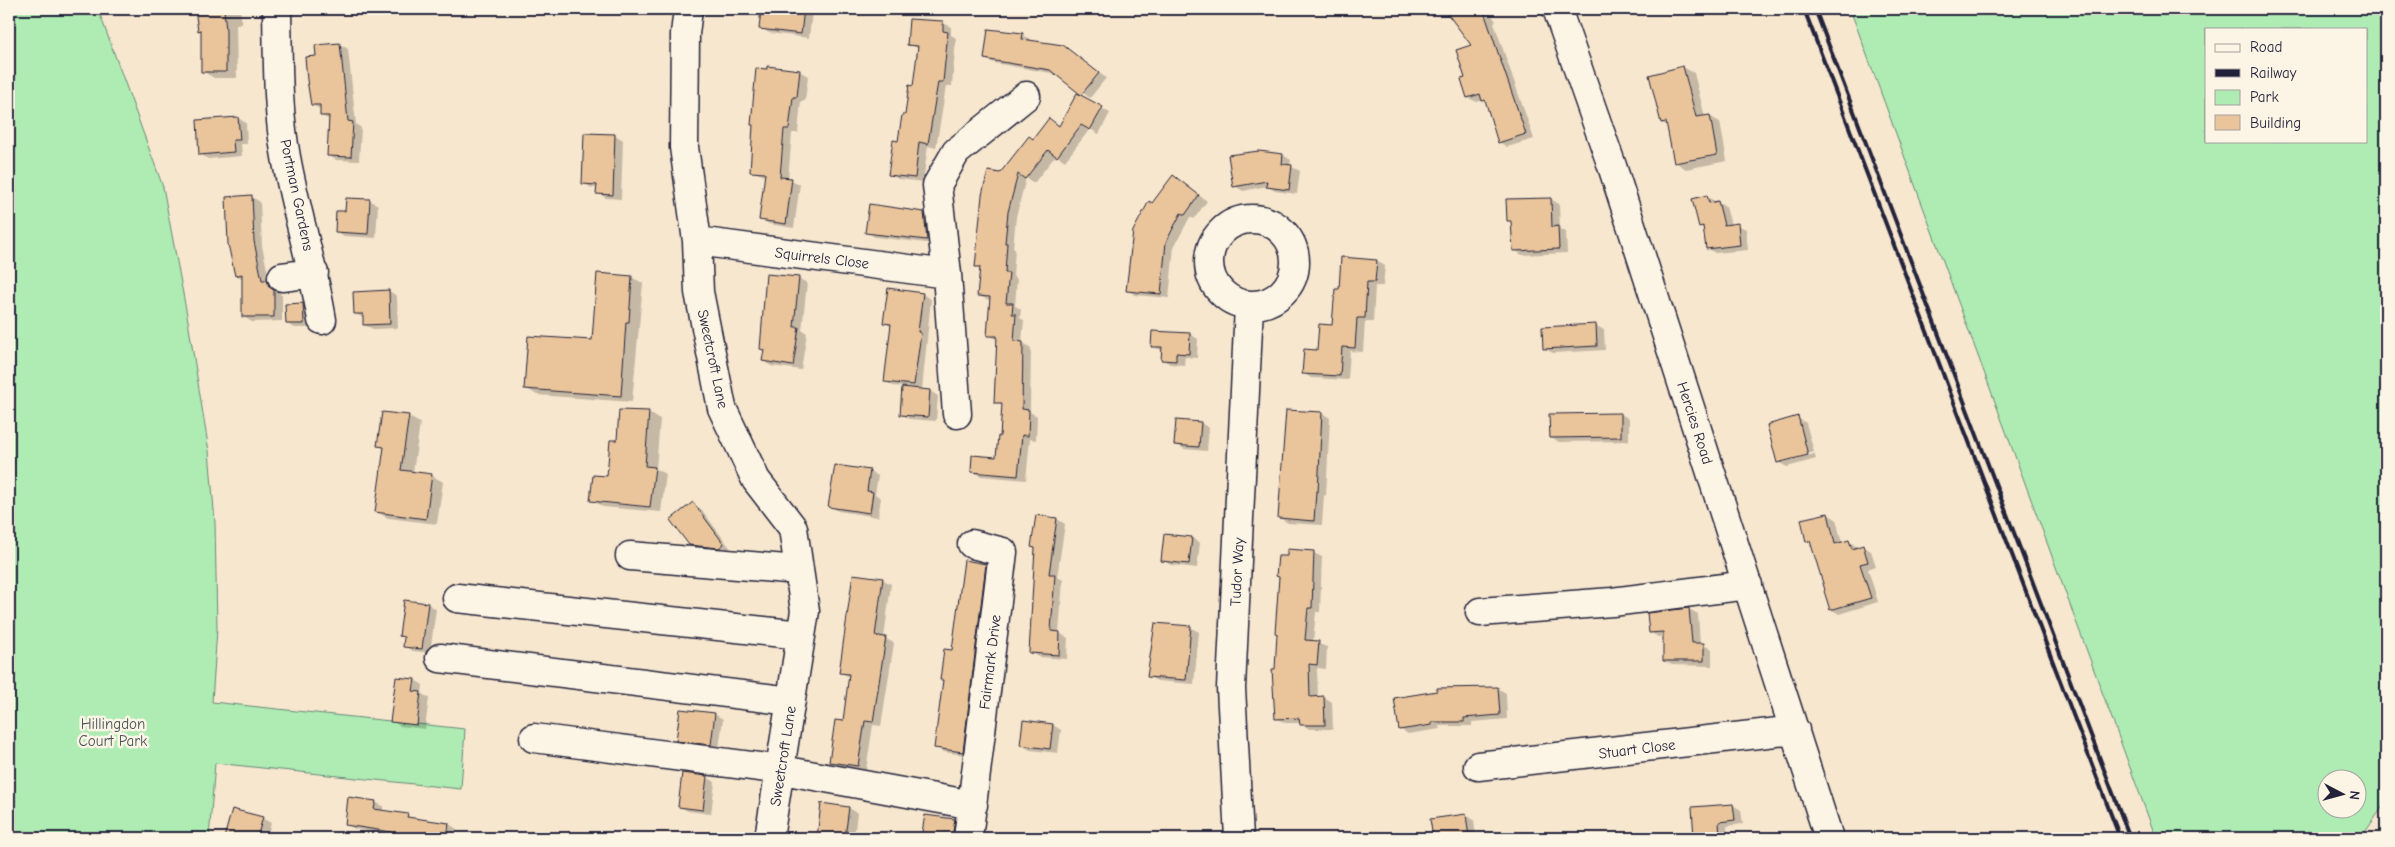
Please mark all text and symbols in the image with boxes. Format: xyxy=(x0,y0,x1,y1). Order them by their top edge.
legend xyxy=(2205,28,2368,142)
text: Road xyxy=(2250,38,2282,56)
text: Railway xyxy=(2250,64,2297,82)
text: Park xyxy=(2250,88,2279,106)
text: Building xyxy=(2250,114,2301,132)
street label: Portman Gardens xyxy=(276,138,318,252)
street label: Squirrels Close xyxy=(774,243,871,273)
street label: Sweetcroft Lane xyxy=(694,308,732,411)
street label: Hercies Road xyxy=(1673,379,1717,467)
street label: Tudor Way xyxy=(1226,537,1248,607)
street label: Fairmark Drive xyxy=(975,613,1005,711)
street label: Sweetcroft Lane xyxy=(766,704,800,807)
park label: Hillingdon Court Park xyxy=(79,715,148,750)
street label: Stuart Close xyxy=(1598,735,1677,763)
north arrow xyxy=(2318,770,2368,820)
text: N xyxy=(2346,790,2363,801)

